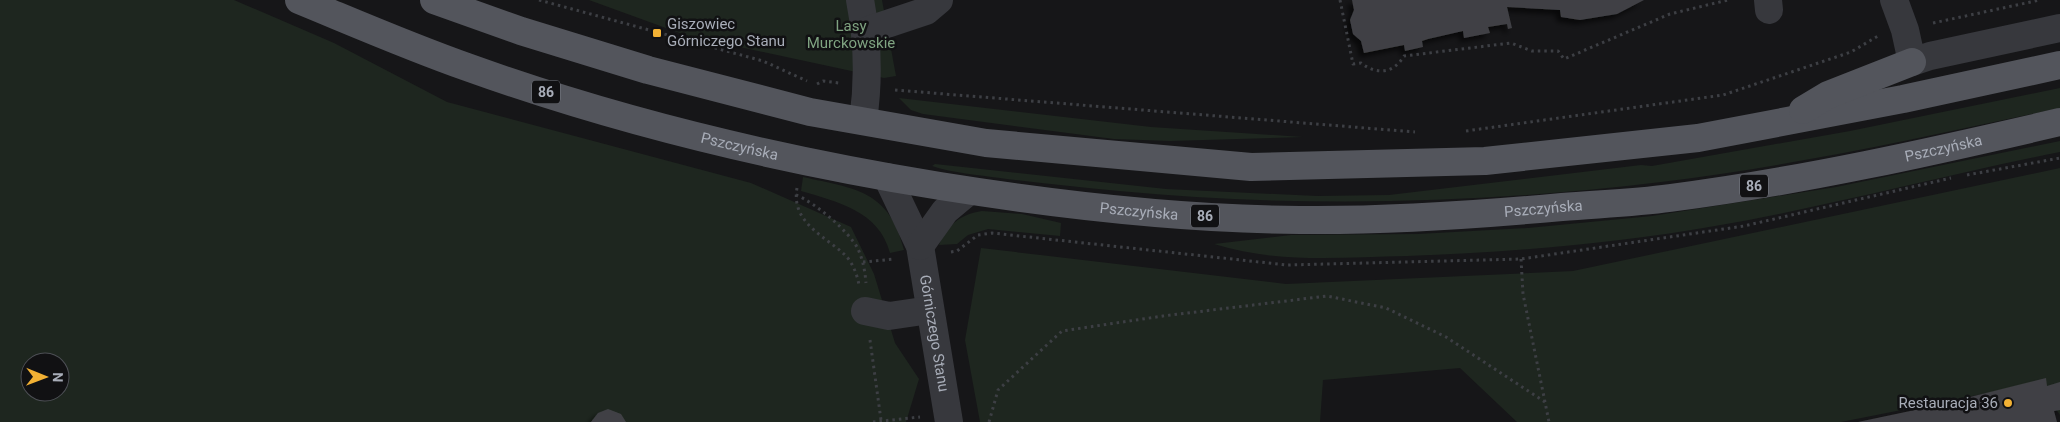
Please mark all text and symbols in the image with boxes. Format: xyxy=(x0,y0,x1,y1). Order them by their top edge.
place label: Giszowiec Górniczego Stanu xyxy=(667,15,785,50)
park label: Lasy Murckowskie xyxy=(807,17,895,52)
marker: Giszowiec Górniczego Stanu xyxy=(651,27,663,39)
road number: 86 xyxy=(532,80,560,104)
street label: Pszczyńska xyxy=(699,129,780,164)
street label: Pszczyńska xyxy=(1903,131,1984,166)
road number: 86 xyxy=(1740,175,1768,198)
street label: Pszczyńska xyxy=(1503,196,1583,221)
street label: Pszczyńska xyxy=(1099,199,1179,224)
road number: 86 xyxy=(1191,205,1219,228)
street label: Górniczego Stanu xyxy=(916,274,953,393)
north arrow xyxy=(20,352,70,402)
text: N xyxy=(50,372,66,382)
place label: Restauracja 36 xyxy=(1899,394,1998,412)
marker: Restauracja 36 xyxy=(2002,397,2014,409)

